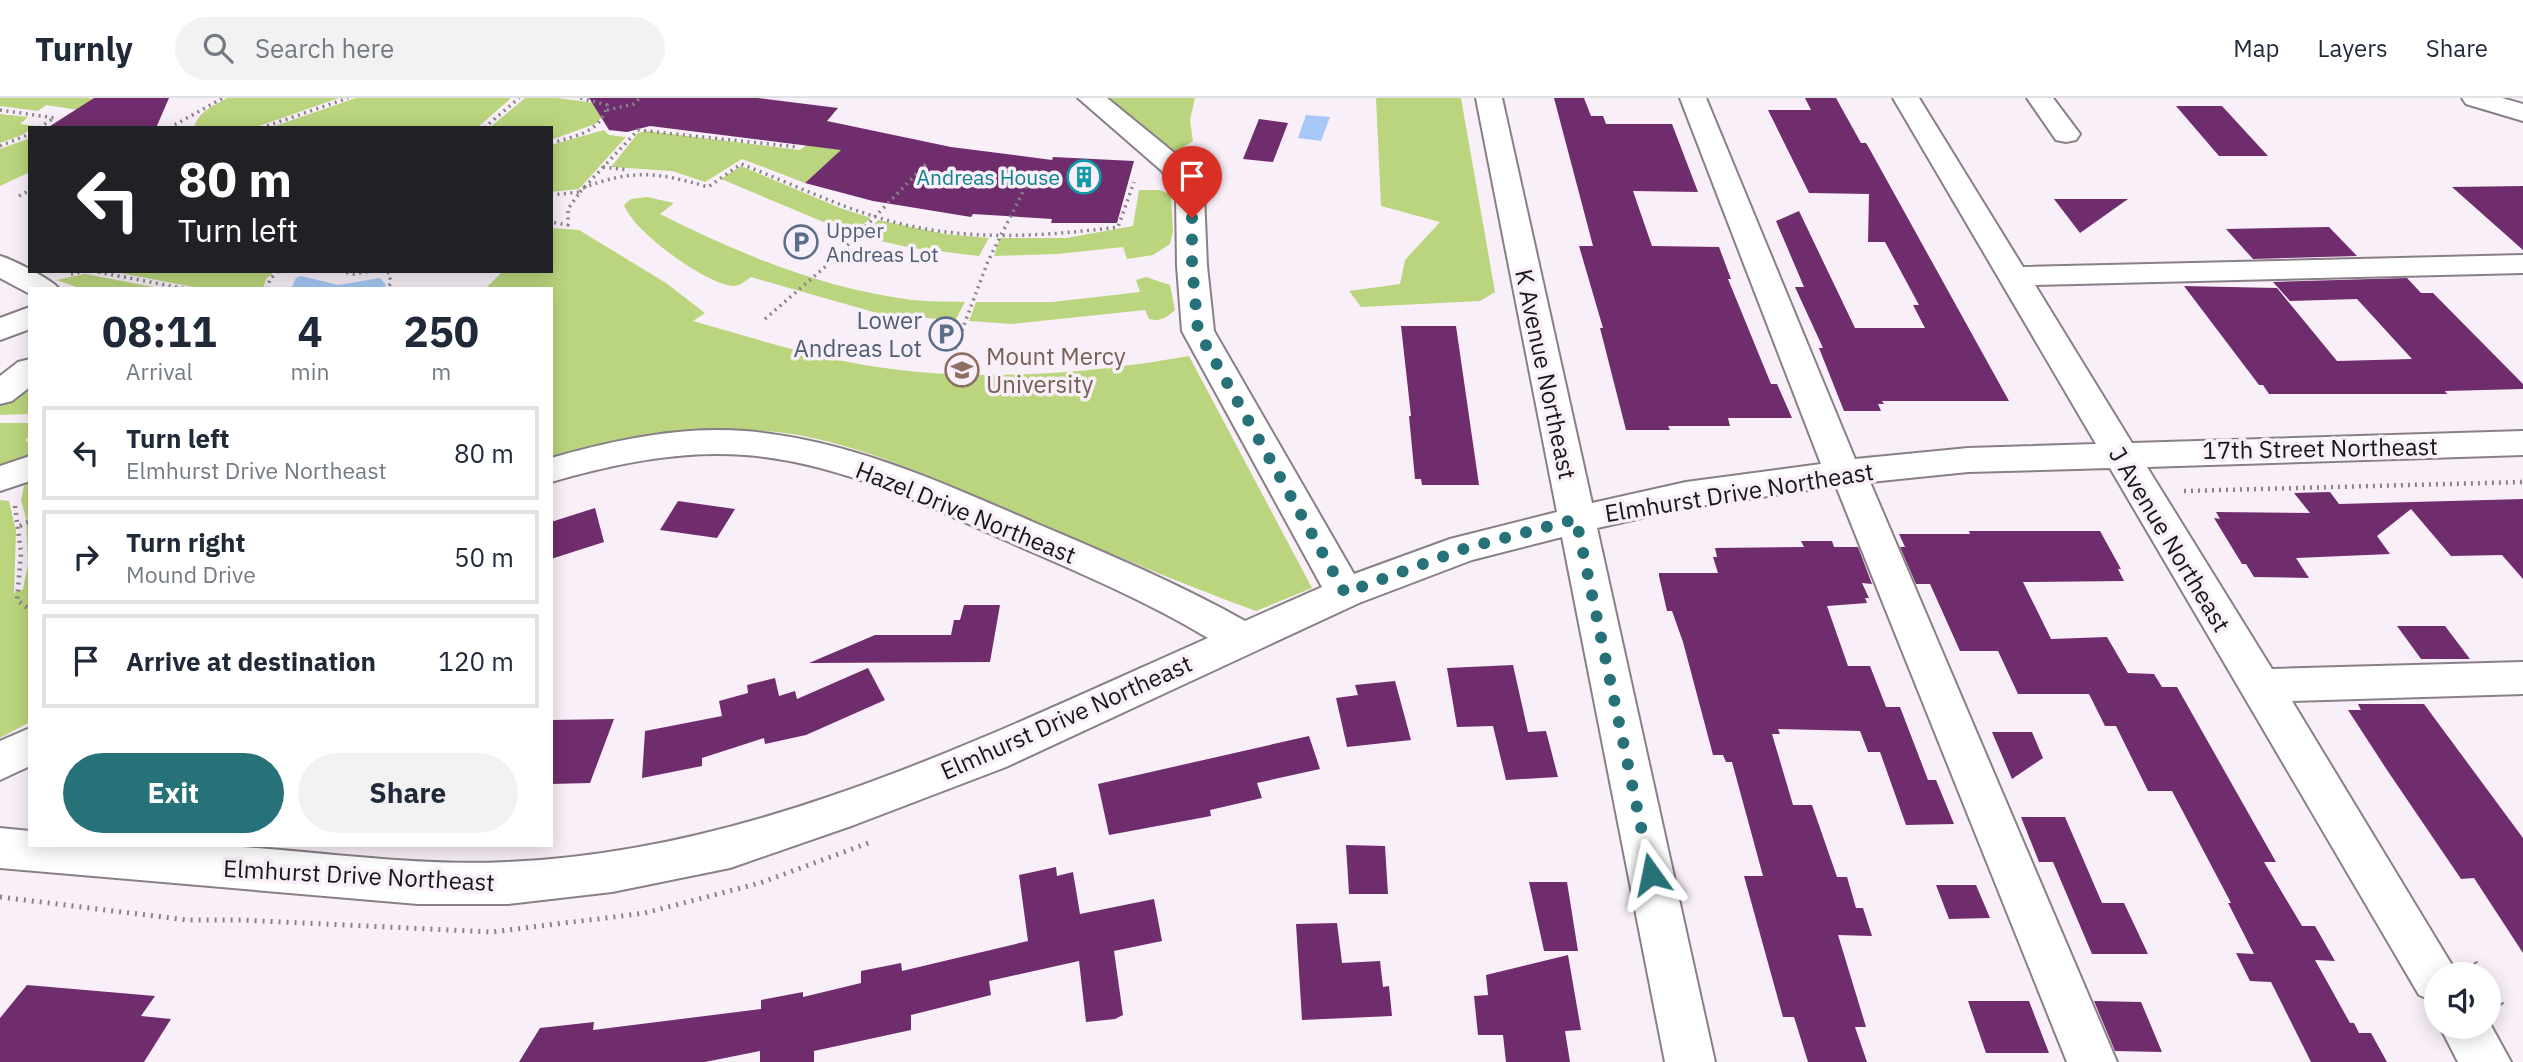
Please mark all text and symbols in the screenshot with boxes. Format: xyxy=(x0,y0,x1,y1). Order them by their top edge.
search box xyxy=(175,17,665,80)
text: Turnly xyxy=(35,27,133,70)
icon: search xyxy=(199,29,237,67)
text: Search here xyxy=(255,31,394,65)
text: Map xyxy=(2233,32,2280,64)
text: Layers xyxy=(2318,32,2388,64)
text: Share xyxy=(2426,32,2488,64)
pin xyxy=(1162,146,1222,218)
text: 80 m xyxy=(178,147,292,210)
icon: left xyxy=(63,154,154,245)
icon: arrive xyxy=(1173,157,1211,195)
building icon: Andreas House xyxy=(1065,158,1103,196)
place label: Andreas House xyxy=(917,163,1060,191)
text: Turn left xyxy=(178,209,298,251)
place label: Upper Andreas Lot xyxy=(826,216,939,268)
parking icon: Upper Andreas Lot xyxy=(782,223,820,261)
street label: K Avenue Northeast xyxy=(1508,266,1584,482)
text: 08:11 xyxy=(102,304,217,359)
text: 4 xyxy=(297,304,323,359)
text: 250 xyxy=(403,304,479,359)
place label: Lower Andreas Lot xyxy=(793,304,922,364)
parking icon: Lower Andreas Lot xyxy=(927,315,965,353)
place label: Mount Mercy University xyxy=(986,340,1126,400)
school or university icon: Mount Mercy University xyxy=(943,351,981,389)
text: Arrival xyxy=(126,356,193,386)
text: min xyxy=(291,356,329,386)
text: m xyxy=(431,356,451,386)
text: Turn left xyxy=(126,421,229,455)
street label: 17th Street Northeast xyxy=(2202,430,2438,466)
icon: left xyxy=(67,434,105,472)
text: 80 m xyxy=(454,436,514,470)
street label: J Avenue Northeast xyxy=(2102,440,2238,638)
street label: Hazel Drive Northeast xyxy=(851,453,1081,571)
text: Elmhurst Drive Northeast xyxy=(126,455,387,485)
street label: Elmhurst Drive Northeast xyxy=(1602,455,1876,529)
text: Turn right xyxy=(126,525,245,559)
icon: right xyxy=(67,538,105,576)
text: 50 m xyxy=(454,540,514,574)
text: Mound Drive xyxy=(126,559,256,589)
icon: arrive xyxy=(67,642,105,680)
text: Arrive at destination xyxy=(126,644,376,678)
text: 120 m xyxy=(438,644,514,678)
street label: Elmhurst Drive Northeast xyxy=(935,647,1197,787)
button: Exit xyxy=(63,753,284,833)
button: Share xyxy=(298,753,518,833)
position arrow xyxy=(1614,837,1688,911)
street label: Elmhurst Drive Northeast xyxy=(222,852,496,898)
map controls xyxy=(2424,962,2501,1039)
button: sound xyxy=(2424,962,2501,1039)

